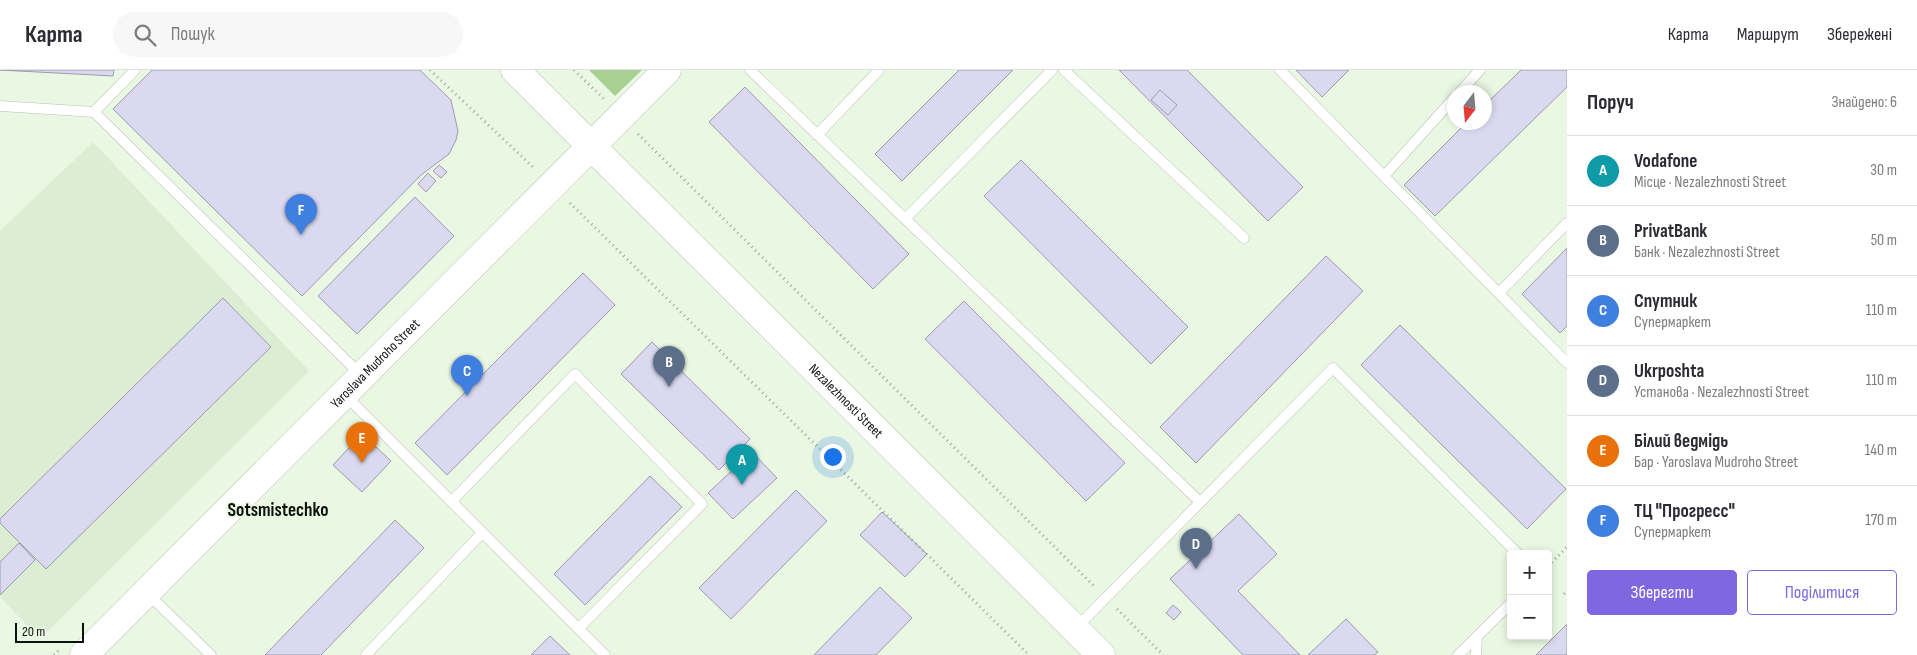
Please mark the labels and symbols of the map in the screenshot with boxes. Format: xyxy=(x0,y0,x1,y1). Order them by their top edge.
north arrow xyxy=(1447,85,1492,130)
pin: F xyxy=(285,194,317,235)
street label: Yaroslava Mudroho Street xyxy=(327,315,423,412)
pin: B xyxy=(653,346,685,387)
pin: C xyxy=(451,355,483,396)
street label: Nezalezhnosti Street xyxy=(805,360,887,442)
pin: E xyxy=(346,422,378,463)
pin: A xyxy=(726,444,758,485)
your location xyxy=(820,444,846,470)
district label: Sotsmistechko xyxy=(228,499,328,522)
pin: D xyxy=(1180,528,1212,569)
scale bar xyxy=(15,620,84,643)

